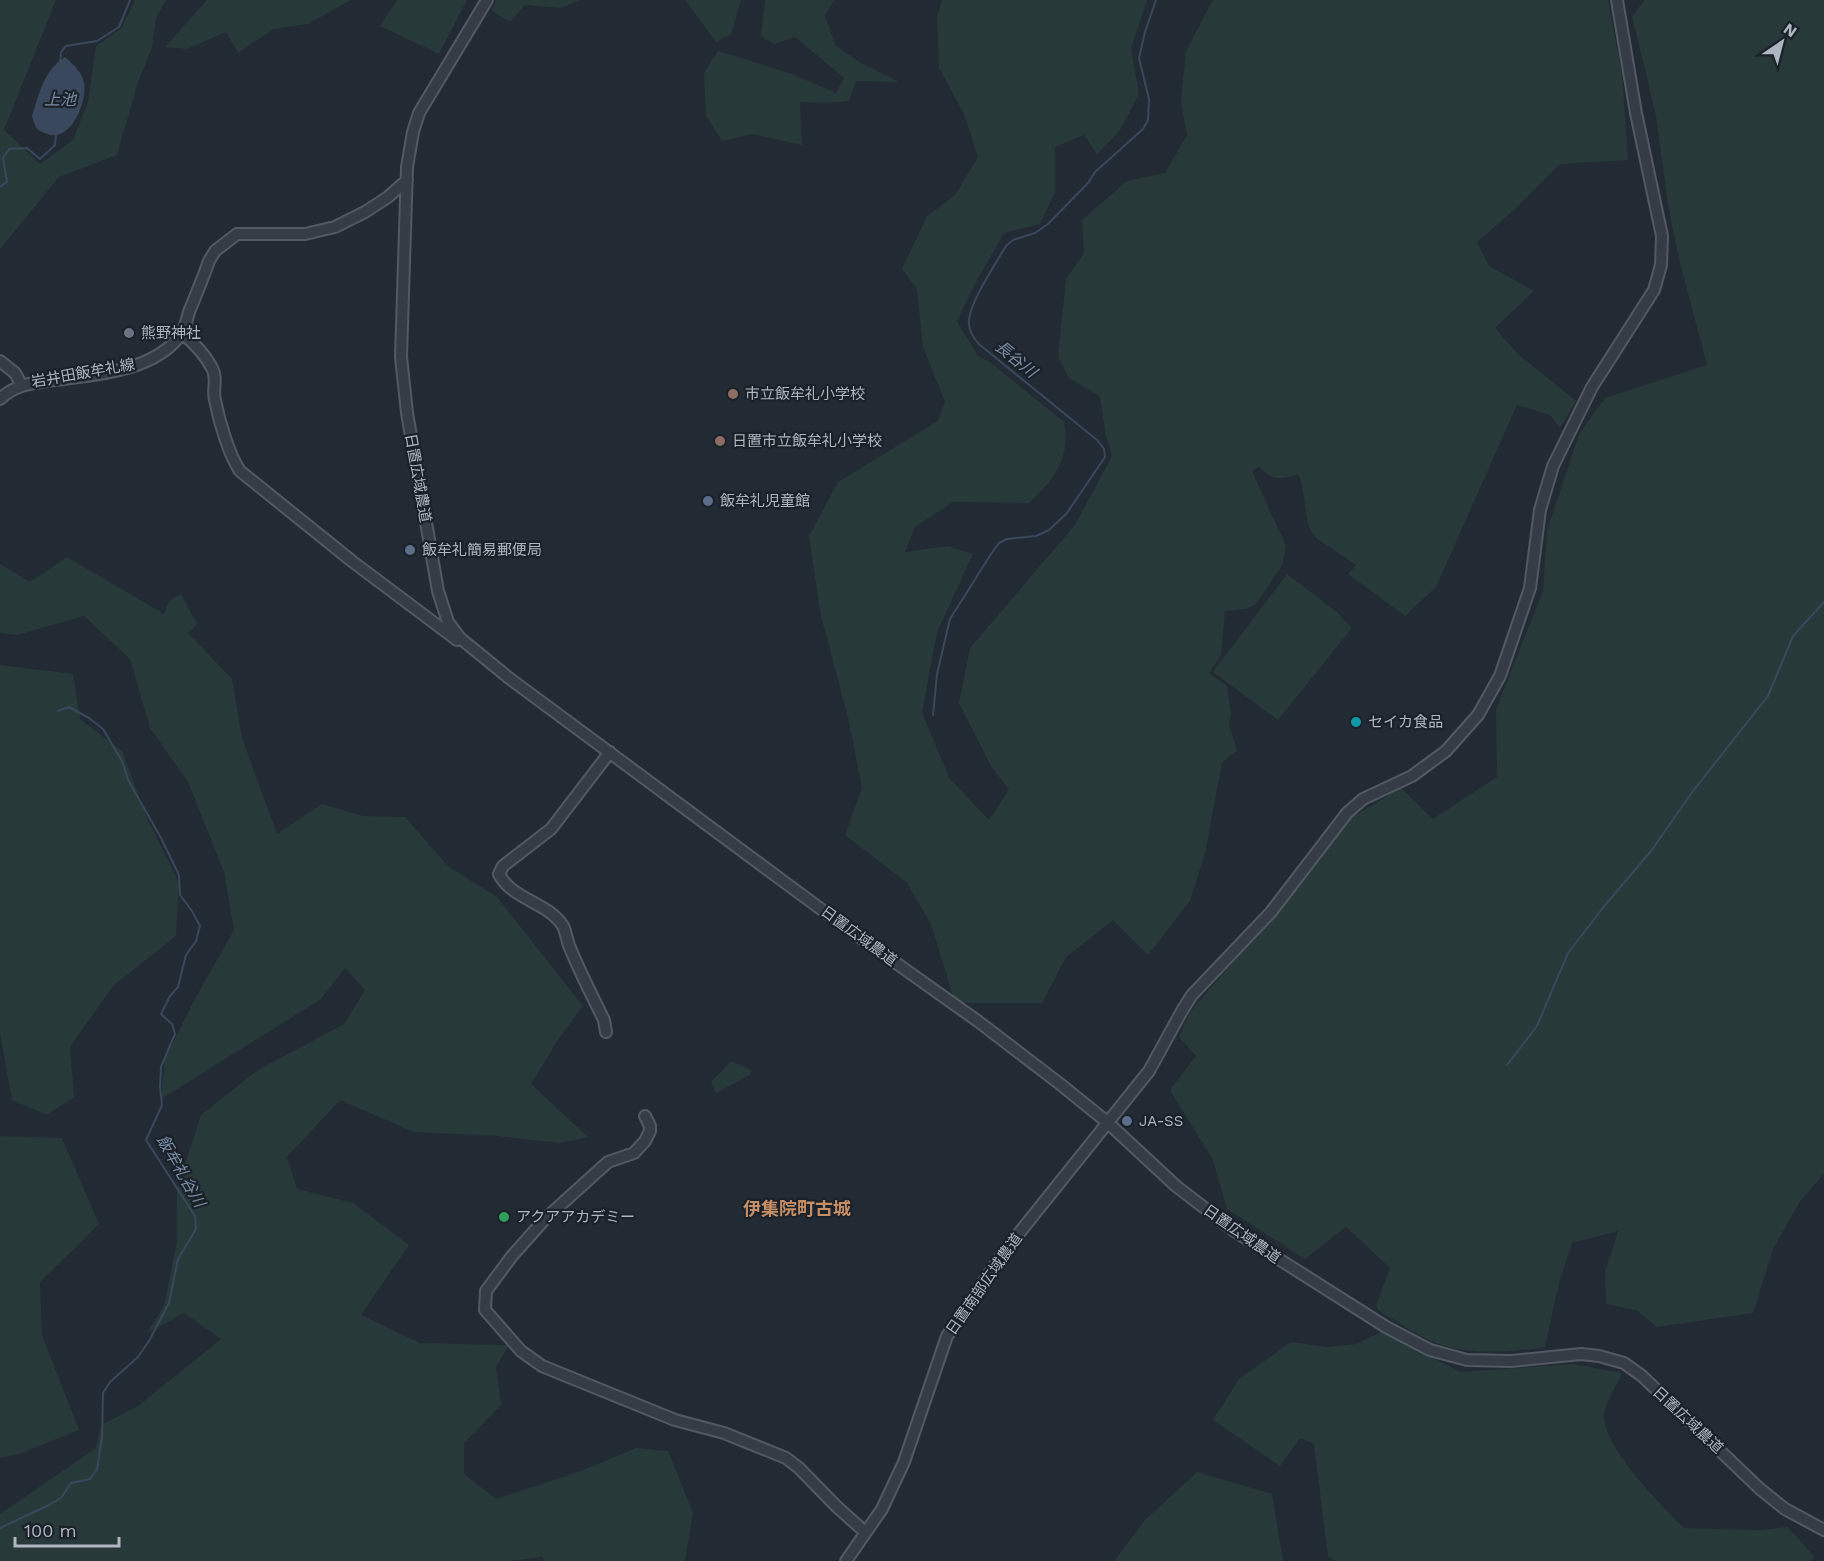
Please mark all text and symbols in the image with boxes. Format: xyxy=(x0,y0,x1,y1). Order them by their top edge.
north arrow xyxy=(1752,12,1812,72)
text: N xyxy=(1780,19,1801,41)
water label: 上池 xyxy=(44,90,78,109)
place label: 熊野神社 xyxy=(141,324,201,342)
marker: 熊野神社 xyxy=(122,326,136,340)
water label: 長谷川 xyxy=(991,337,1042,383)
street label: 岩井田飯牟礼線 xyxy=(30,355,136,391)
place label: 市立飯牟礼小学校 xyxy=(745,385,865,403)
marker: 市立飯牟礼小学校 xyxy=(726,387,740,401)
street label: 日置広域農道 xyxy=(401,432,435,524)
place label: 日置市立飯牟礼小学校 xyxy=(732,432,882,450)
marker: 日置市立飯牟礼小学校 xyxy=(713,434,727,448)
place label: 飯牟礼児童館 xyxy=(720,492,810,510)
marker: 飯牟礼児童館 xyxy=(701,494,715,508)
place label: 飯牟礼簡易郵便局 xyxy=(422,541,542,559)
marker: 飯牟礼簡易郵便局 xyxy=(403,543,417,557)
place label: セイカ食品 xyxy=(1368,713,1443,731)
marker: セイカ食品 xyxy=(1349,715,1363,729)
street label: 日置広域農道 xyxy=(817,902,901,970)
place label: JA-SS xyxy=(1139,1112,1183,1130)
marker: JA-SS xyxy=(1120,1114,1134,1128)
water label: 飯牟礼谷川 xyxy=(153,1132,210,1212)
district label: 伊集院町古城 xyxy=(743,1198,851,1219)
street label: 日置広域農道 xyxy=(1200,1201,1284,1267)
place label: アクアアカデミー xyxy=(516,1208,635,1226)
marker: アクアアカデミー xyxy=(497,1210,511,1224)
street label: 日置南部広域農道 xyxy=(942,1230,1026,1338)
street label: 日置広域農道 xyxy=(1649,1383,1727,1457)
scale bar xyxy=(15,1510,118,1548)
text: 100 m xyxy=(24,1520,77,1541)

